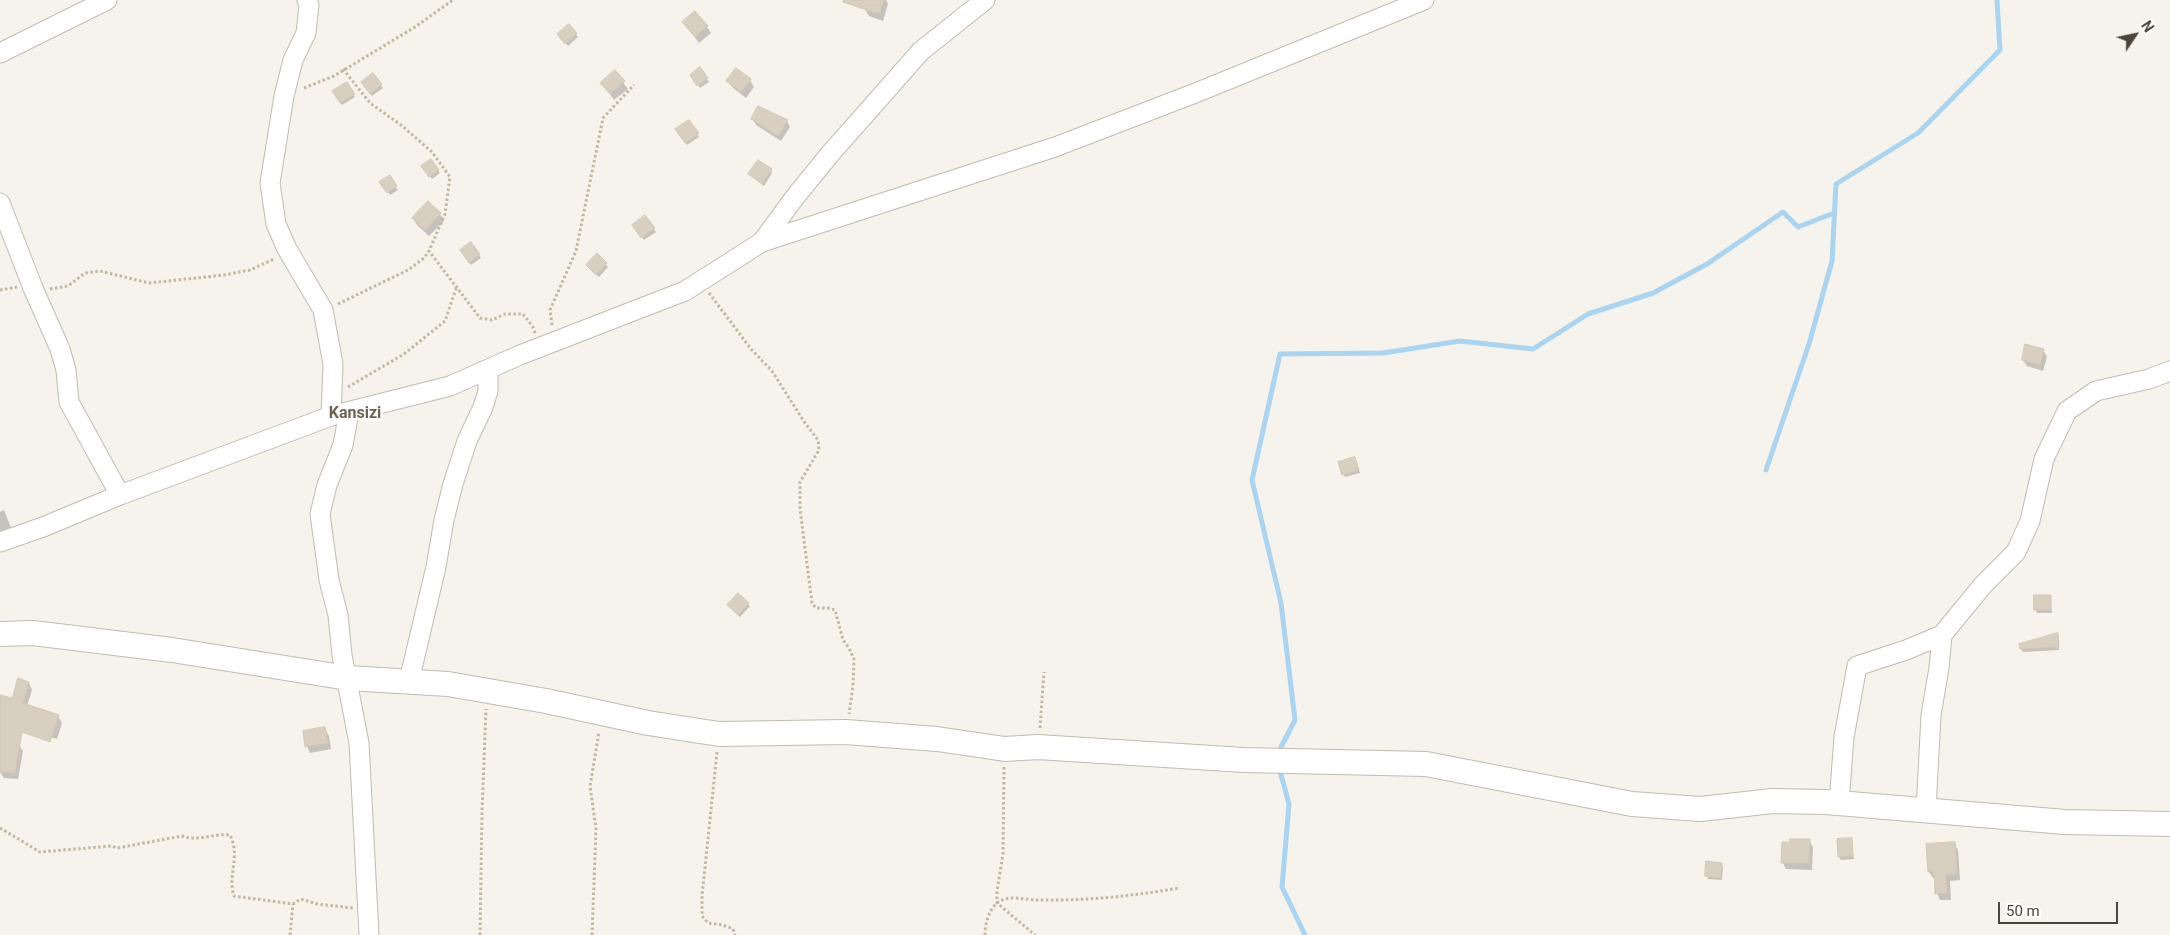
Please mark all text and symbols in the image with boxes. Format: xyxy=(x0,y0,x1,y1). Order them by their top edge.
north arrow xyxy=(2110,10,2160,60)
text: N xyxy=(2138,18,2157,35)
district label: Kansizi xyxy=(329,404,381,424)
scale bar xyxy=(2000,892,2120,924)
text: 50 m xyxy=(2006,902,2040,920)

